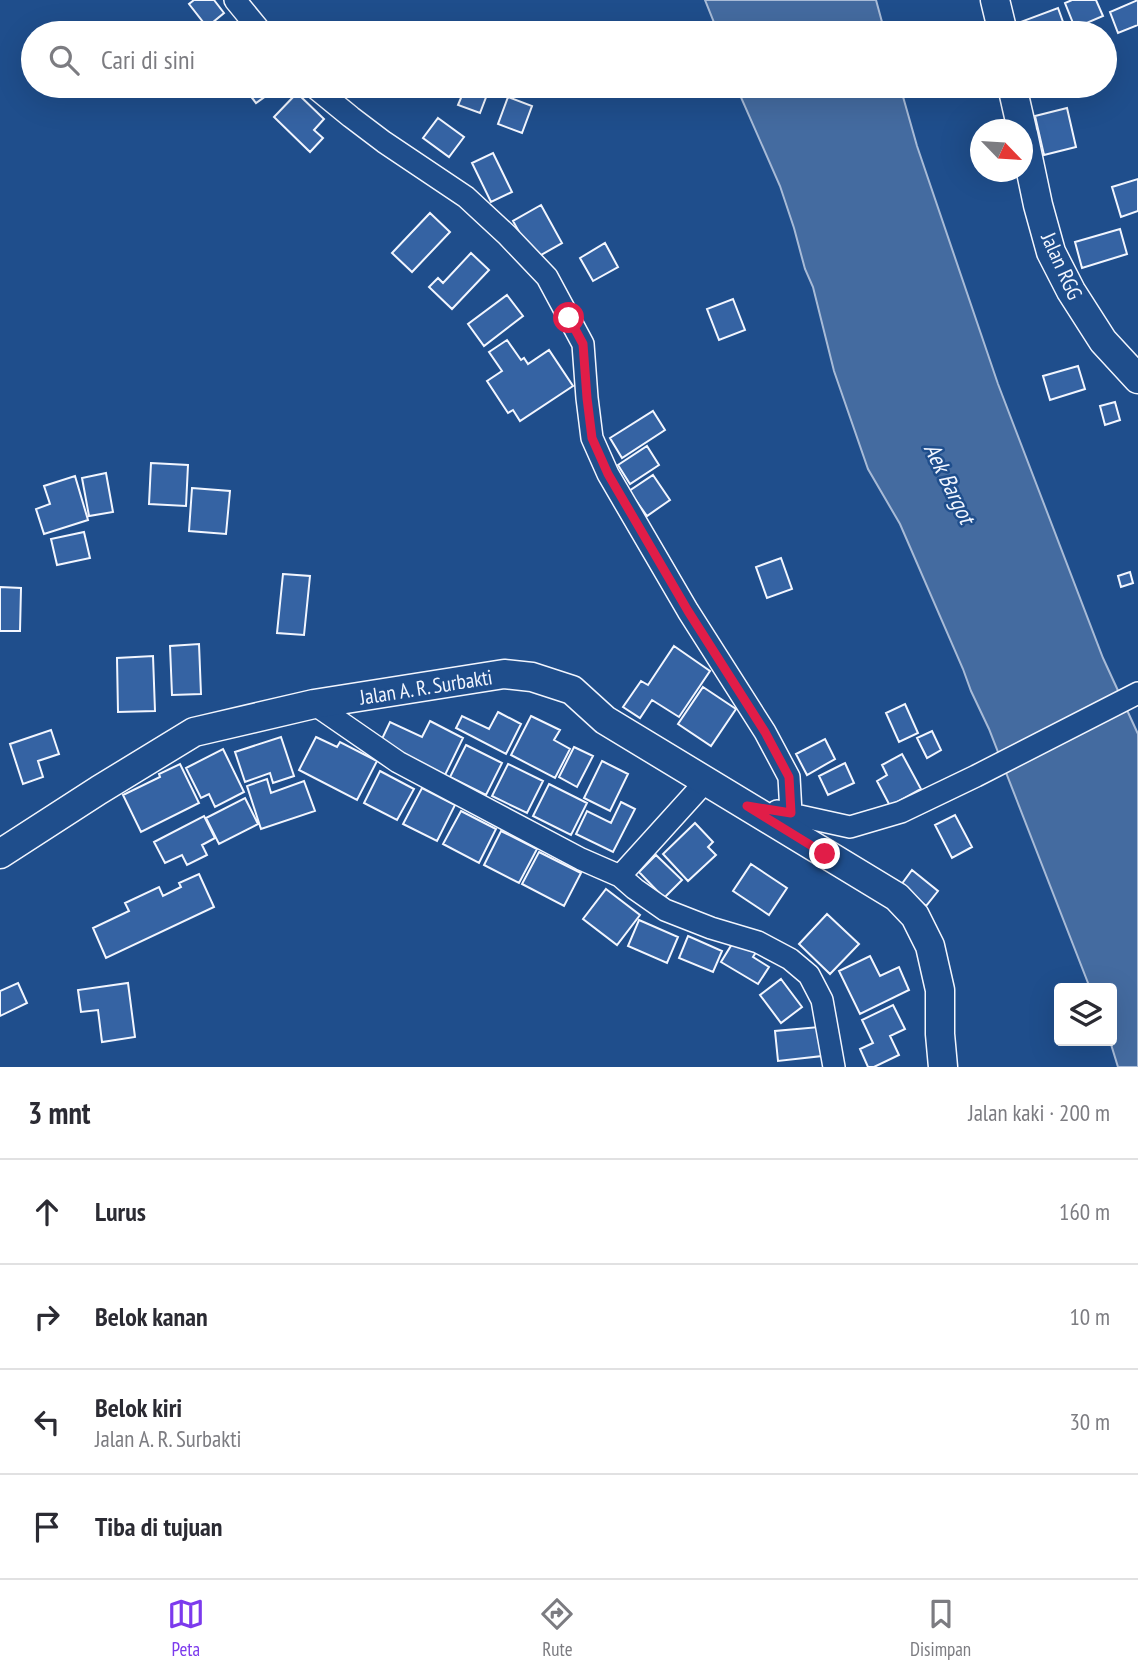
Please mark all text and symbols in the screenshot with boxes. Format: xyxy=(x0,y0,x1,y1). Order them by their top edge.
search box xyxy=(21,21,1117,98)
icon: search xyxy=(45,41,83,79)
text: Cari di sini xyxy=(101,43,195,76)
north arrow xyxy=(970,119,1033,182)
street label: Jalan RGG xyxy=(1035,227,1089,304)
route start xyxy=(553,302,584,333)
water label: Aek Bargot xyxy=(918,438,983,530)
street label: Jalan A. R. Surbakti xyxy=(357,663,494,711)
route end xyxy=(809,838,840,869)
map controls xyxy=(1054,983,1117,1046)
button: layers xyxy=(1054,983,1117,1046)
text: 3 mnt xyxy=(28,1093,91,1132)
text: Jalan kaki · 200 m xyxy=(968,1098,1110,1127)
icon: ahead xyxy=(28,1193,66,1231)
text: Lurus xyxy=(95,1195,146,1228)
text: 160 m xyxy=(1059,1197,1110,1226)
icon: right xyxy=(28,1298,66,1336)
text: Belok kanan xyxy=(95,1300,208,1333)
text: 10 m xyxy=(1069,1302,1110,1331)
text: Belok kiri xyxy=(95,1391,182,1424)
icon: left xyxy=(28,1403,66,1441)
text: 30 m xyxy=(1069,1407,1110,1436)
text: Jalan A. R. Surbakti xyxy=(95,1424,242,1453)
icon: arrive xyxy=(28,1508,66,1546)
text: Tiba di tujuan xyxy=(95,1510,223,1543)
tab: Peta xyxy=(167,1595,205,1661)
tab: Rute xyxy=(538,1595,576,1661)
tab: Disimpan xyxy=(910,1595,971,1661)

